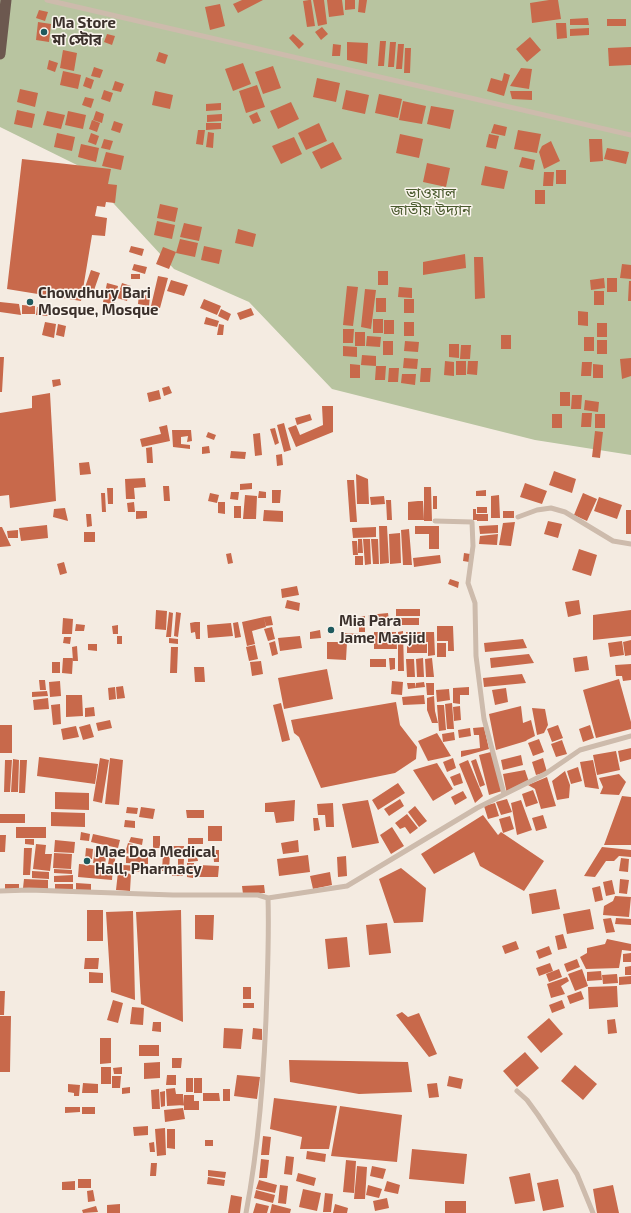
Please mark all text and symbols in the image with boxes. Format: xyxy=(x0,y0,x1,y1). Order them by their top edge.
place label: Ma Store মা স্টোর xyxy=(52,14,116,49)
marker: Ma Store মা স্টোর xyxy=(39,27,49,37)
park label: ভাওয়াল জাতীয় উদ্যান xyxy=(391,184,471,219)
place label: Chowdhury Bari Mosque, Mosque xyxy=(38,284,158,319)
marker: Chowdhury Bari Mosque, Mosque xyxy=(25,297,35,307)
place label: Mia Para Jame Masjid xyxy=(339,612,426,647)
marker: Mia Para Jame Masjid xyxy=(326,625,336,635)
place label: Mae Doa Medical Hall, Pharmacy xyxy=(95,843,216,878)
marker: Mae Doa Medical Hall, Pharmacy xyxy=(82,856,92,866)

